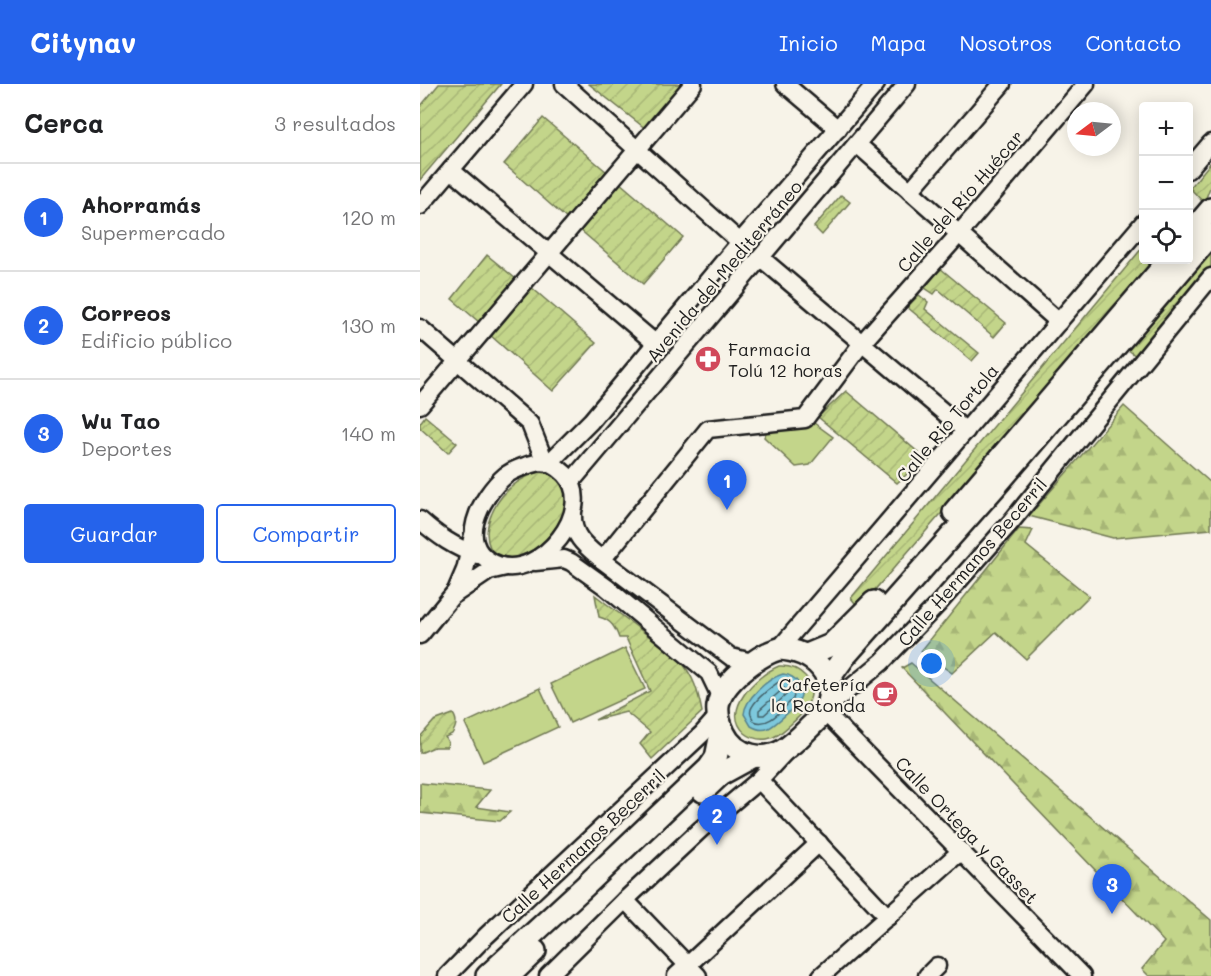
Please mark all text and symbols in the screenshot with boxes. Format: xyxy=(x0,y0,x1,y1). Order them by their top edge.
text: Citynav xyxy=(30,24,136,60)
text: Inicio xyxy=(779,29,838,56)
text: Mapa xyxy=(871,29,926,56)
text: Nosotros xyxy=(959,29,1053,56)
text: Contacto xyxy=(1086,29,1181,56)
north arrow xyxy=(1067,102,1121,156)
map controls xyxy=(1139,102,1193,264)
button: + xyxy=(1139,102,1193,156)
text: Cerca xyxy=(24,106,104,140)
text: 3 resultados xyxy=(274,110,396,136)
street label: Calle del Río Huécar xyxy=(892,125,1028,277)
button: − xyxy=(1139,156,1193,210)
street label: Avenida del Mediterráneo xyxy=(641,175,808,367)
text: Ahorramás xyxy=(81,190,201,219)
text: 1 xyxy=(39,204,48,230)
text: 120 m xyxy=(341,204,396,230)
button: locate xyxy=(1139,210,1193,264)
text: Supermercado xyxy=(81,219,225,245)
text: Correos xyxy=(81,298,171,327)
text: 2 xyxy=(38,312,49,338)
text: 130 m xyxy=(341,312,396,338)
text: Edificio público xyxy=(81,327,232,353)
place label: Farmacia Tolú 12 horas xyxy=(728,337,842,382)
pharmacy icon: Farmacia Tolú 12 horas xyxy=(693,344,723,374)
street label: Calle Rio Tortola xyxy=(890,359,1004,487)
text: Wu Tao xyxy=(81,406,160,435)
text: 3 xyxy=(38,420,50,446)
text: 140 m xyxy=(341,420,396,446)
text: Deportes xyxy=(81,435,172,461)
pin: 1 xyxy=(708,460,746,510)
street label: Calle Hermanos Becerril xyxy=(892,473,1052,651)
button: Guardar xyxy=(24,504,204,563)
button: Compartir xyxy=(216,504,396,563)
your location xyxy=(917,649,946,678)
place label: Cafetería la Rotonda xyxy=(771,672,866,717)
cafe icon: Cafetería la Rotonda xyxy=(870,679,900,709)
street label: Calle Ortega y Gasset xyxy=(890,751,1044,909)
street label: Calle Hermanos Becerril xyxy=(496,764,670,928)
pin: 2 xyxy=(698,796,736,845)
pin: 3 xyxy=(1092,864,1132,914)

